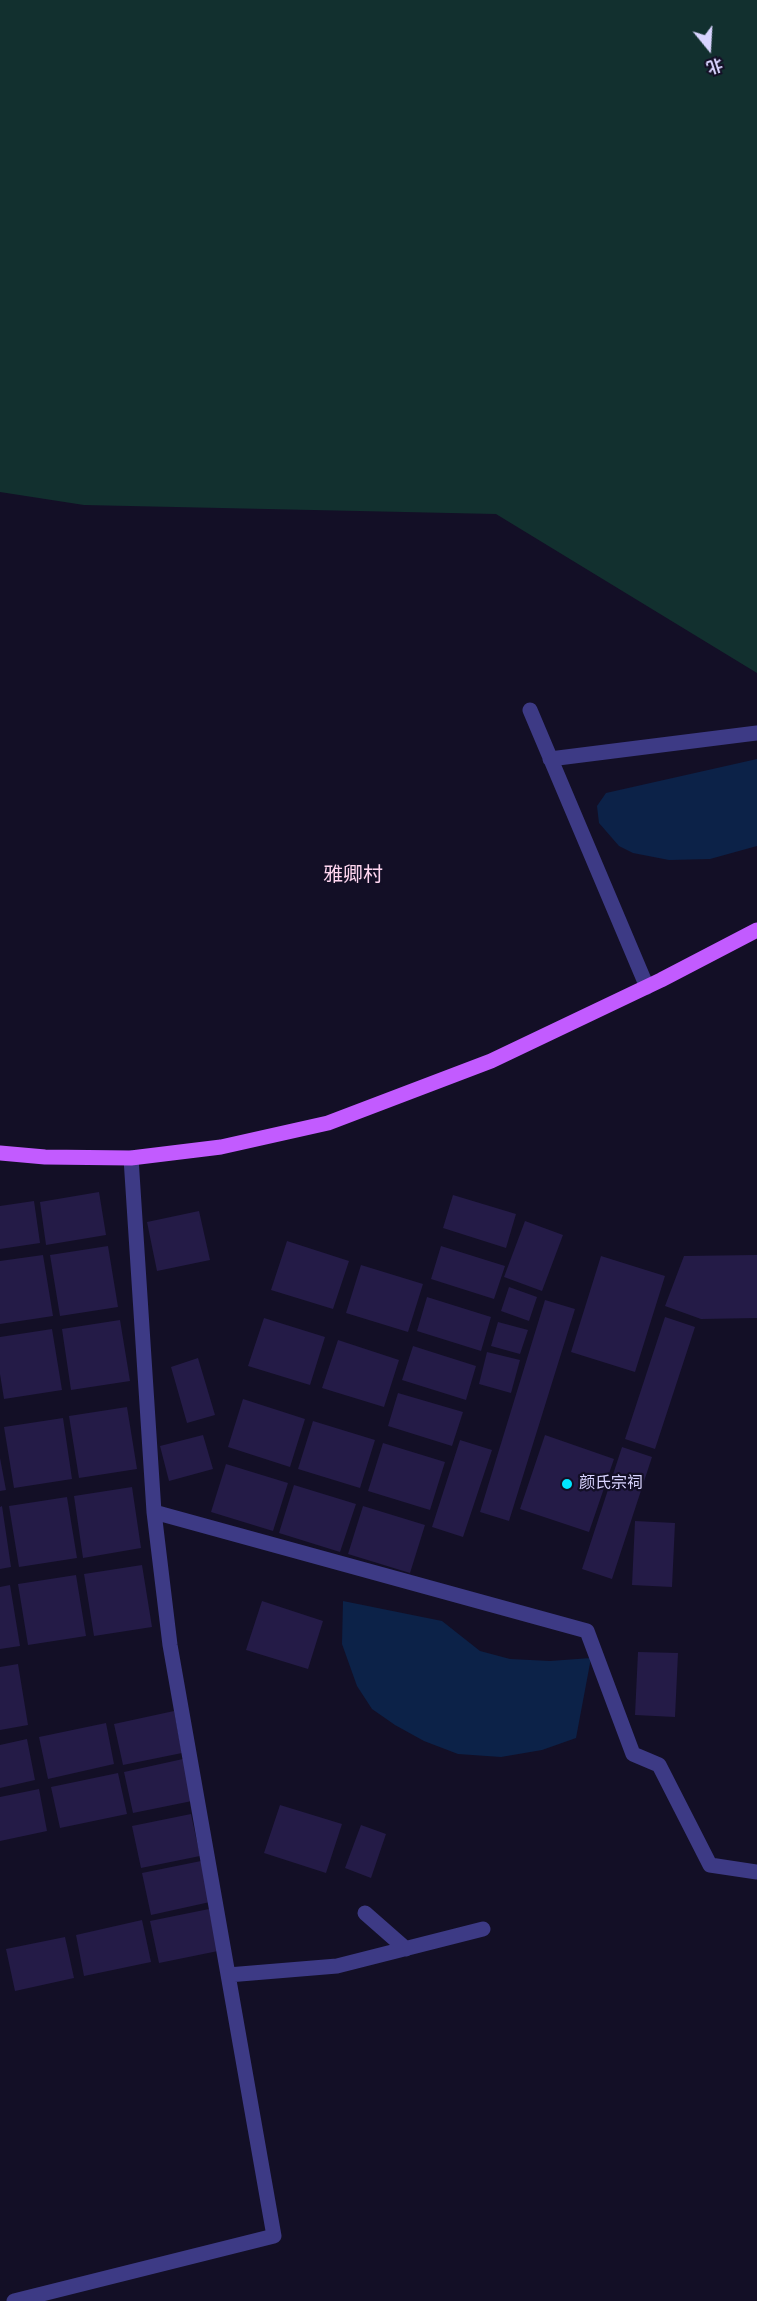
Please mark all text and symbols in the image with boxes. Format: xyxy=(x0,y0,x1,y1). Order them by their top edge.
north arrow xyxy=(679,18,739,78)
text: 北 xyxy=(704,53,725,77)
district label: 雅卿村 xyxy=(323,864,383,888)
place label: 颜氏宗祠 xyxy=(579,1474,643,1494)
marker: 颜氏宗祠 xyxy=(560,1477,574,1491)

